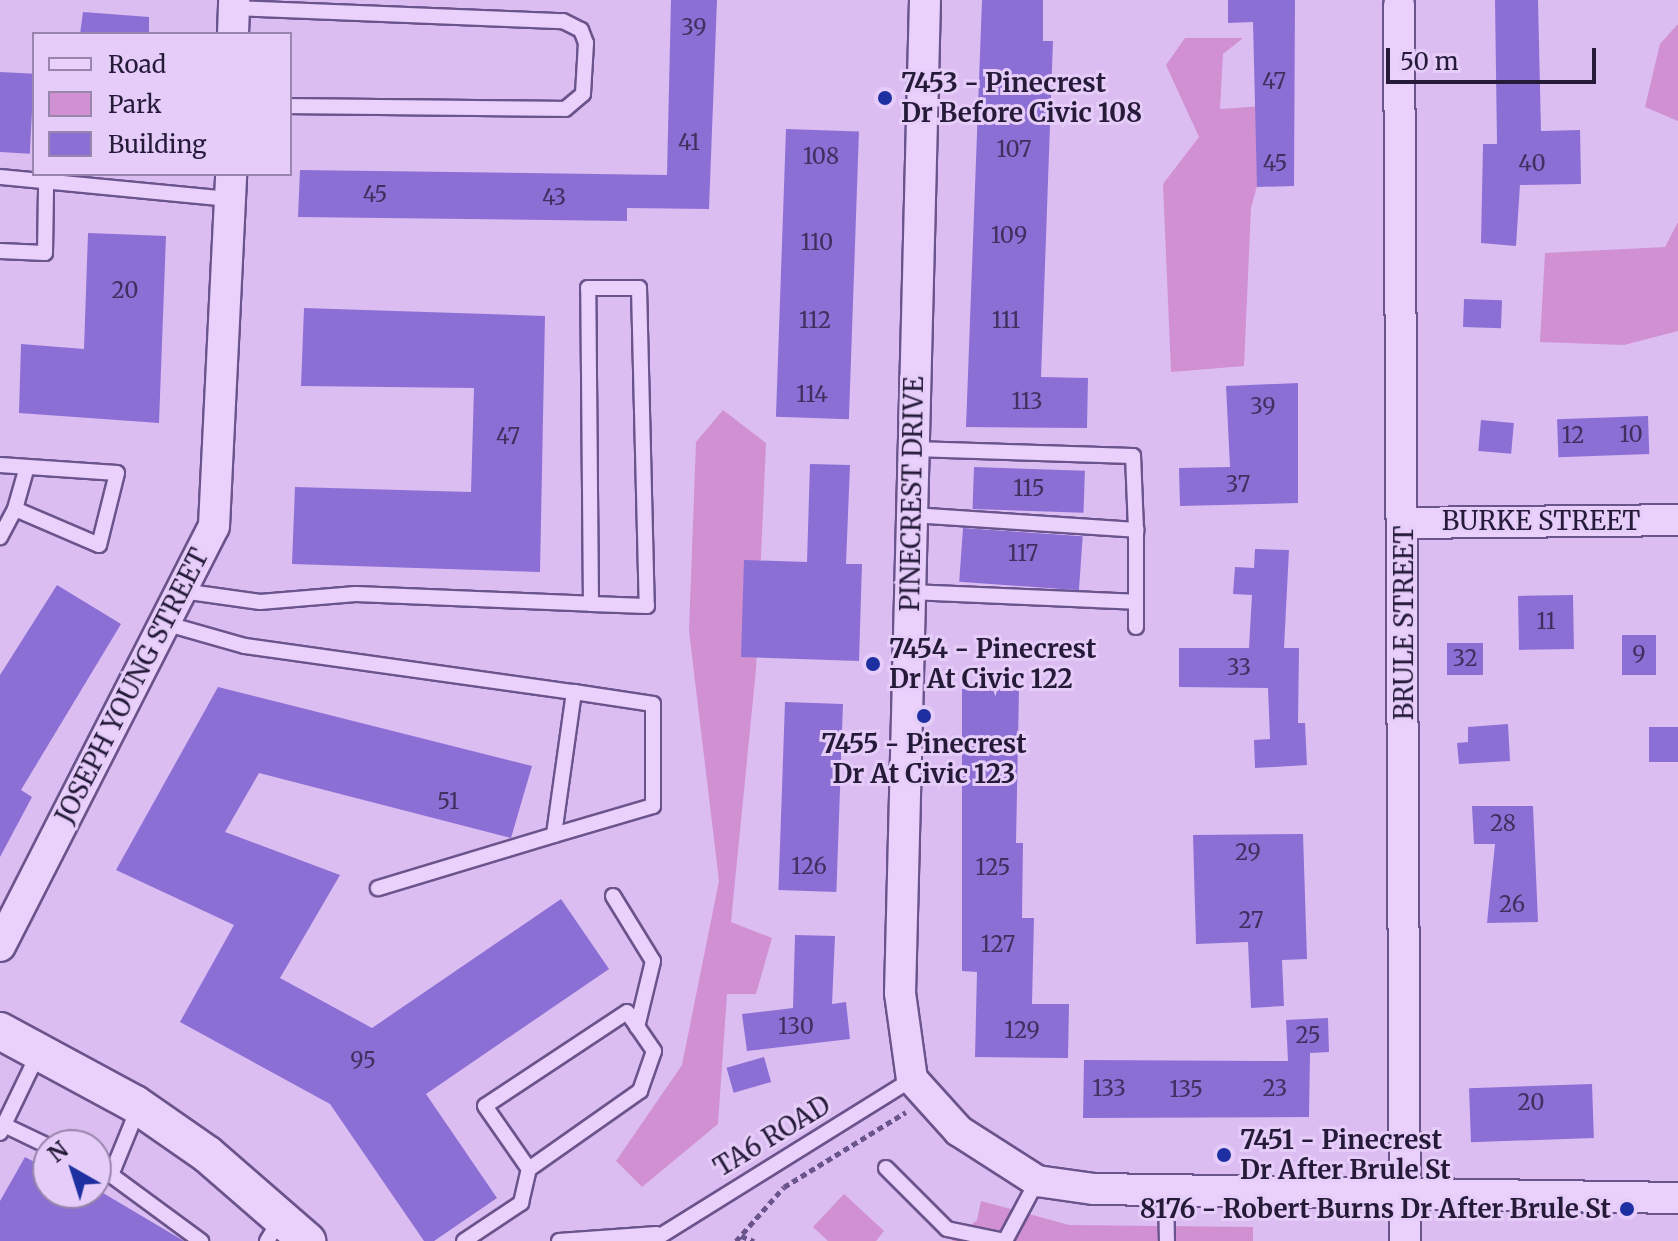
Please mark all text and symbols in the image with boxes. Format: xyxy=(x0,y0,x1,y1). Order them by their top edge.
house number: 39 xyxy=(681,15,707,41)
legend xyxy=(32,32,292,176)
scale bar xyxy=(1390,32,1600,82)
text: 50 m xyxy=(1400,46,1459,77)
text: Road xyxy=(108,49,166,80)
place label: 7453 - Pinecrest Dr Before Civic 108 xyxy=(901,67,1142,128)
house number: 47 xyxy=(1262,69,1286,95)
text: Park xyxy=(108,89,161,120)
marker: 7453 - Pinecrest Dr Before Civic 108 xyxy=(876,89,894,107)
text: Building xyxy=(108,129,207,160)
house number: 41 xyxy=(678,130,700,156)
house number: 107 xyxy=(996,137,1032,163)
house number: 108 xyxy=(803,144,839,170)
house number: 45 xyxy=(1263,151,1287,177)
house number: 40 xyxy=(1518,151,1546,177)
house number: 45 xyxy=(363,182,387,208)
house number: 43 xyxy=(542,185,566,211)
house number: 109 xyxy=(991,223,1027,249)
house number: 110 xyxy=(801,230,833,256)
house number: 20 xyxy=(112,278,138,304)
house number: 112 xyxy=(799,308,831,334)
house number: 111 xyxy=(992,308,1020,334)
street label: PINECREST DRIVE xyxy=(894,376,930,612)
house number: 114 xyxy=(796,382,828,408)
house number: 113 xyxy=(1011,389,1043,415)
house number: 39 xyxy=(1250,394,1276,420)
house number: 10 xyxy=(1619,422,1643,448)
house number: 12 xyxy=(1562,423,1584,449)
house number: 47 xyxy=(496,424,520,450)
house number: 37 xyxy=(1226,472,1250,498)
house number: 115 xyxy=(1013,476,1045,502)
street label: BURKE STREET xyxy=(1442,505,1640,537)
street label: BRULE STREET xyxy=(1388,526,1420,720)
house number: 117 xyxy=(1008,541,1038,567)
street label: JOSEPH YOUNG STREET xyxy=(49,543,215,829)
house number: 11 xyxy=(1536,609,1556,635)
place label: 7454 - Pinecrest Dr At Civic 122 xyxy=(889,633,1096,694)
house number: 9 xyxy=(1632,642,1646,668)
house number: 32 xyxy=(1453,646,1477,672)
marker: 7454 - Pinecrest Dr At Civic 122 xyxy=(864,655,882,673)
house number: 33 xyxy=(1227,655,1251,681)
marker: 7455 - Pinecrest Dr At Civic 123 xyxy=(915,707,933,725)
place label: 7455 - Pinecrest Dr At Civic 123 xyxy=(821,728,1027,790)
house number: 51 xyxy=(437,789,459,815)
house number: 28 xyxy=(1490,811,1516,837)
house number: 29 xyxy=(1235,840,1261,866)
house number: 126 xyxy=(791,854,827,880)
house number: 125 xyxy=(976,855,1010,881)
house number: 26 xyxy=(1499,892,1525,918)
house number: 27 xyxy=(1239,908,1263,934)
house number: 127 xyxy=(981,932,1015,958)
house number: 130 xyxy=(778,1014,814,1040)
house number: 129 xyxy=(1004,1018,1040,1044)
house number: 25 xyxy=(1295,1023,1321,1049)
house number: 95 xyxy=(350,1048,376,1074)
house number: 133 xyxy=(1092,1076,1126,1102)
house number: 23 xyxy=(1263,1076,1287,1102)
house number: 135 xyxy=(1169,1077,1203,1103)
street label: TA6 ROAD xyxy=(708,1089,836,1183)
house number: 20 xyxy=(1518,1090,1544,1116)
place label: 7451 - Pinecrest Dr After Brule St xyxy=(1240,1124,1451,1186)
north arrow xyxy=(32,1129,112,1209)
text: N xyxy=(43,1136,74,1168)
marker: 7451 - Pinecrest Dr After Brule St xyxy=(1215,1146,1233,1164)
place label: 8176 - Robert Burns Dr After Brule St xyxy=(1140,1193,1611,1225)
marker: 8176 - Robert Burns Dr After Brule St xyxy=(1618,1200,1636,1218)

